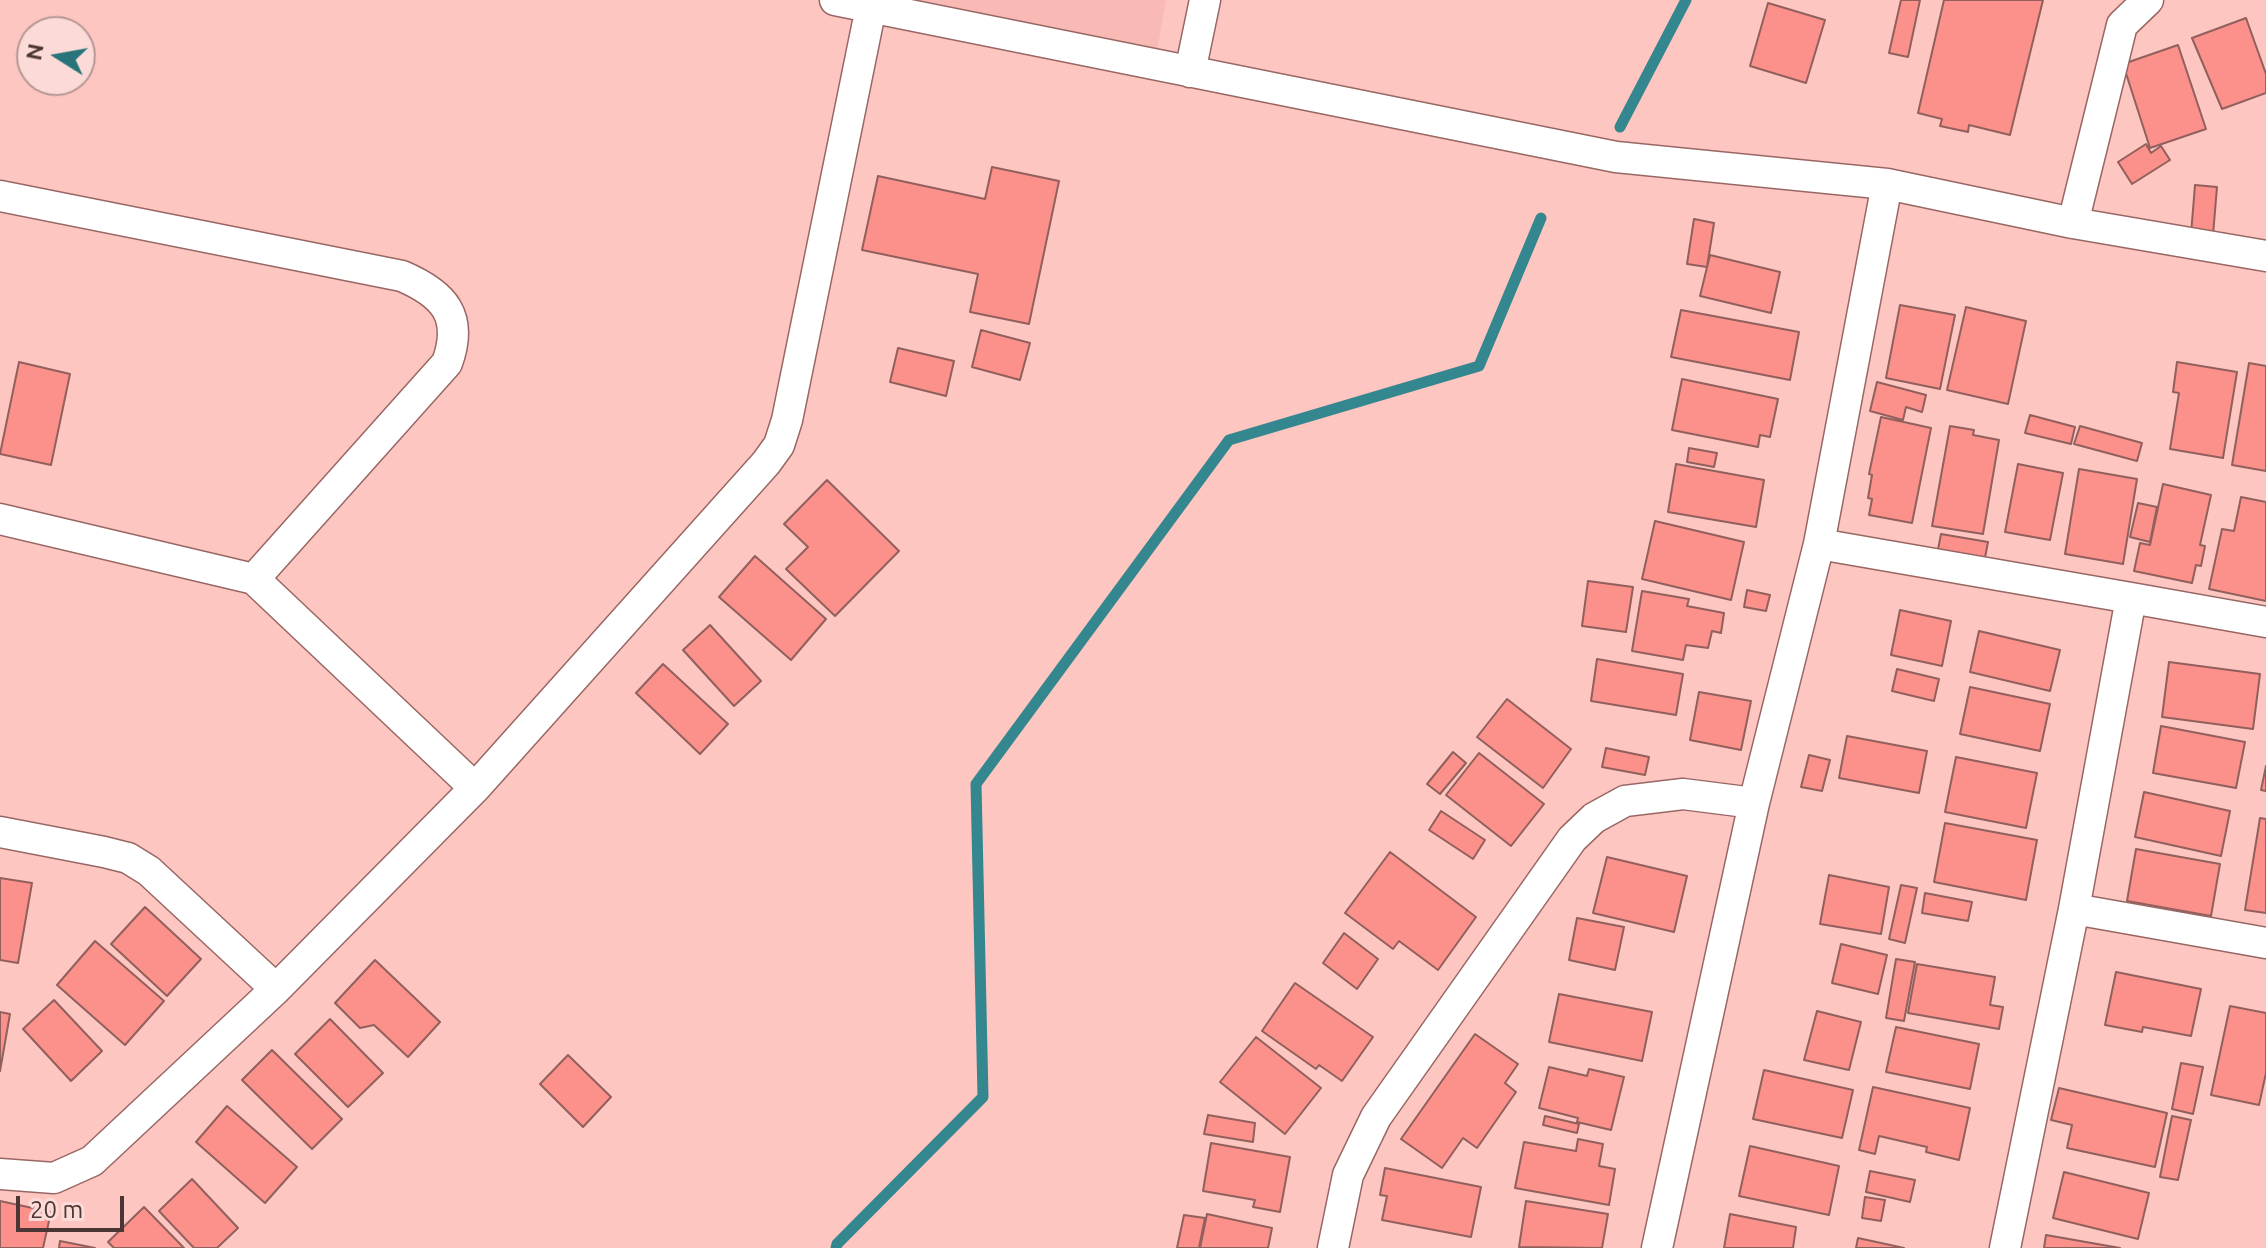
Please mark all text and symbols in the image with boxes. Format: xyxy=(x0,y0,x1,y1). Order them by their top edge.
north arrow xyxy=(16,16,96,96)
text: N xyxy=(20,41,48,62)
scale bar xyxy=(20,1180,128,1230)
text: 20 m xyxy=(30,1196,83,1223)

